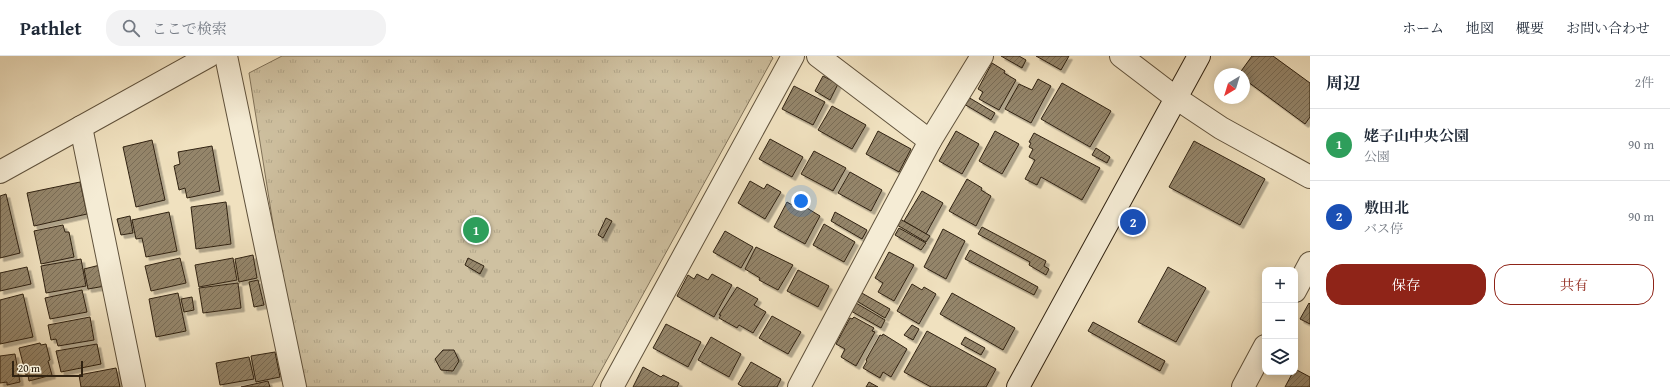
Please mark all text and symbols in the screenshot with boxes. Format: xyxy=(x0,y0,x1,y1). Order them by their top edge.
search box xyxy=(106,10,386,46)
text: Pathlet xyxy=(20,14,82,42)
icon: search xyxy=(120,17,142,39)
text: ここで検索 xyxy=(152,18,227,39)
text: ホーム xyxy=(1402,18,1444,38)
text: 地図 xyxy=(1466,18,1494,38)
text: 概要 xyxy=(1516,18,1544,38)
text: お問い合わせ xyxy=(1566,18,1650,38)
north arrow xyxy=(1214,68,1250,104)
text: 周辺 xyxy=(1326,70,1360,95)
text: 2件 xyxy=(1635,73,1654,92)
text: 姥子山中央公園 xyxy=(1364,125,1469,146)
text: 1 xyxy=(1336,135,1342,154)
text: 90 m xyxy=(1628,135,1654,154)
text: 公園 xyxy=(1364,147,1390,166)
your location xyxy=(791,191,811,211)
text: 敷田北 xyxy=(1364,197,1409,218)
pin: 2 xyxy=(1120,207,1146,237)
text: 2 xyxy=(1336,207,1342,226)
text: 90 m xyxy=(1628,207,1654,226)
pin: 1 xyxy=(463,215,489,245)
text: バス停 xyxy=(1364,219,1403,238)
button: 保存 xyxy=(1326,264,1486,305)
button: 共有 xyxy=(1494,264,1654,305)
map controls xyxy=(1262,267,1298,375)
button: + xyxy=(1262,267,1298,303)
button: − xyxy=(1262,303,1298,339)
button: layers xyxy=(1262,339,1298,375)
scale bar xyxy=(12,359,83,378)
text: 20 m xyxy=(18,360,40,376)

